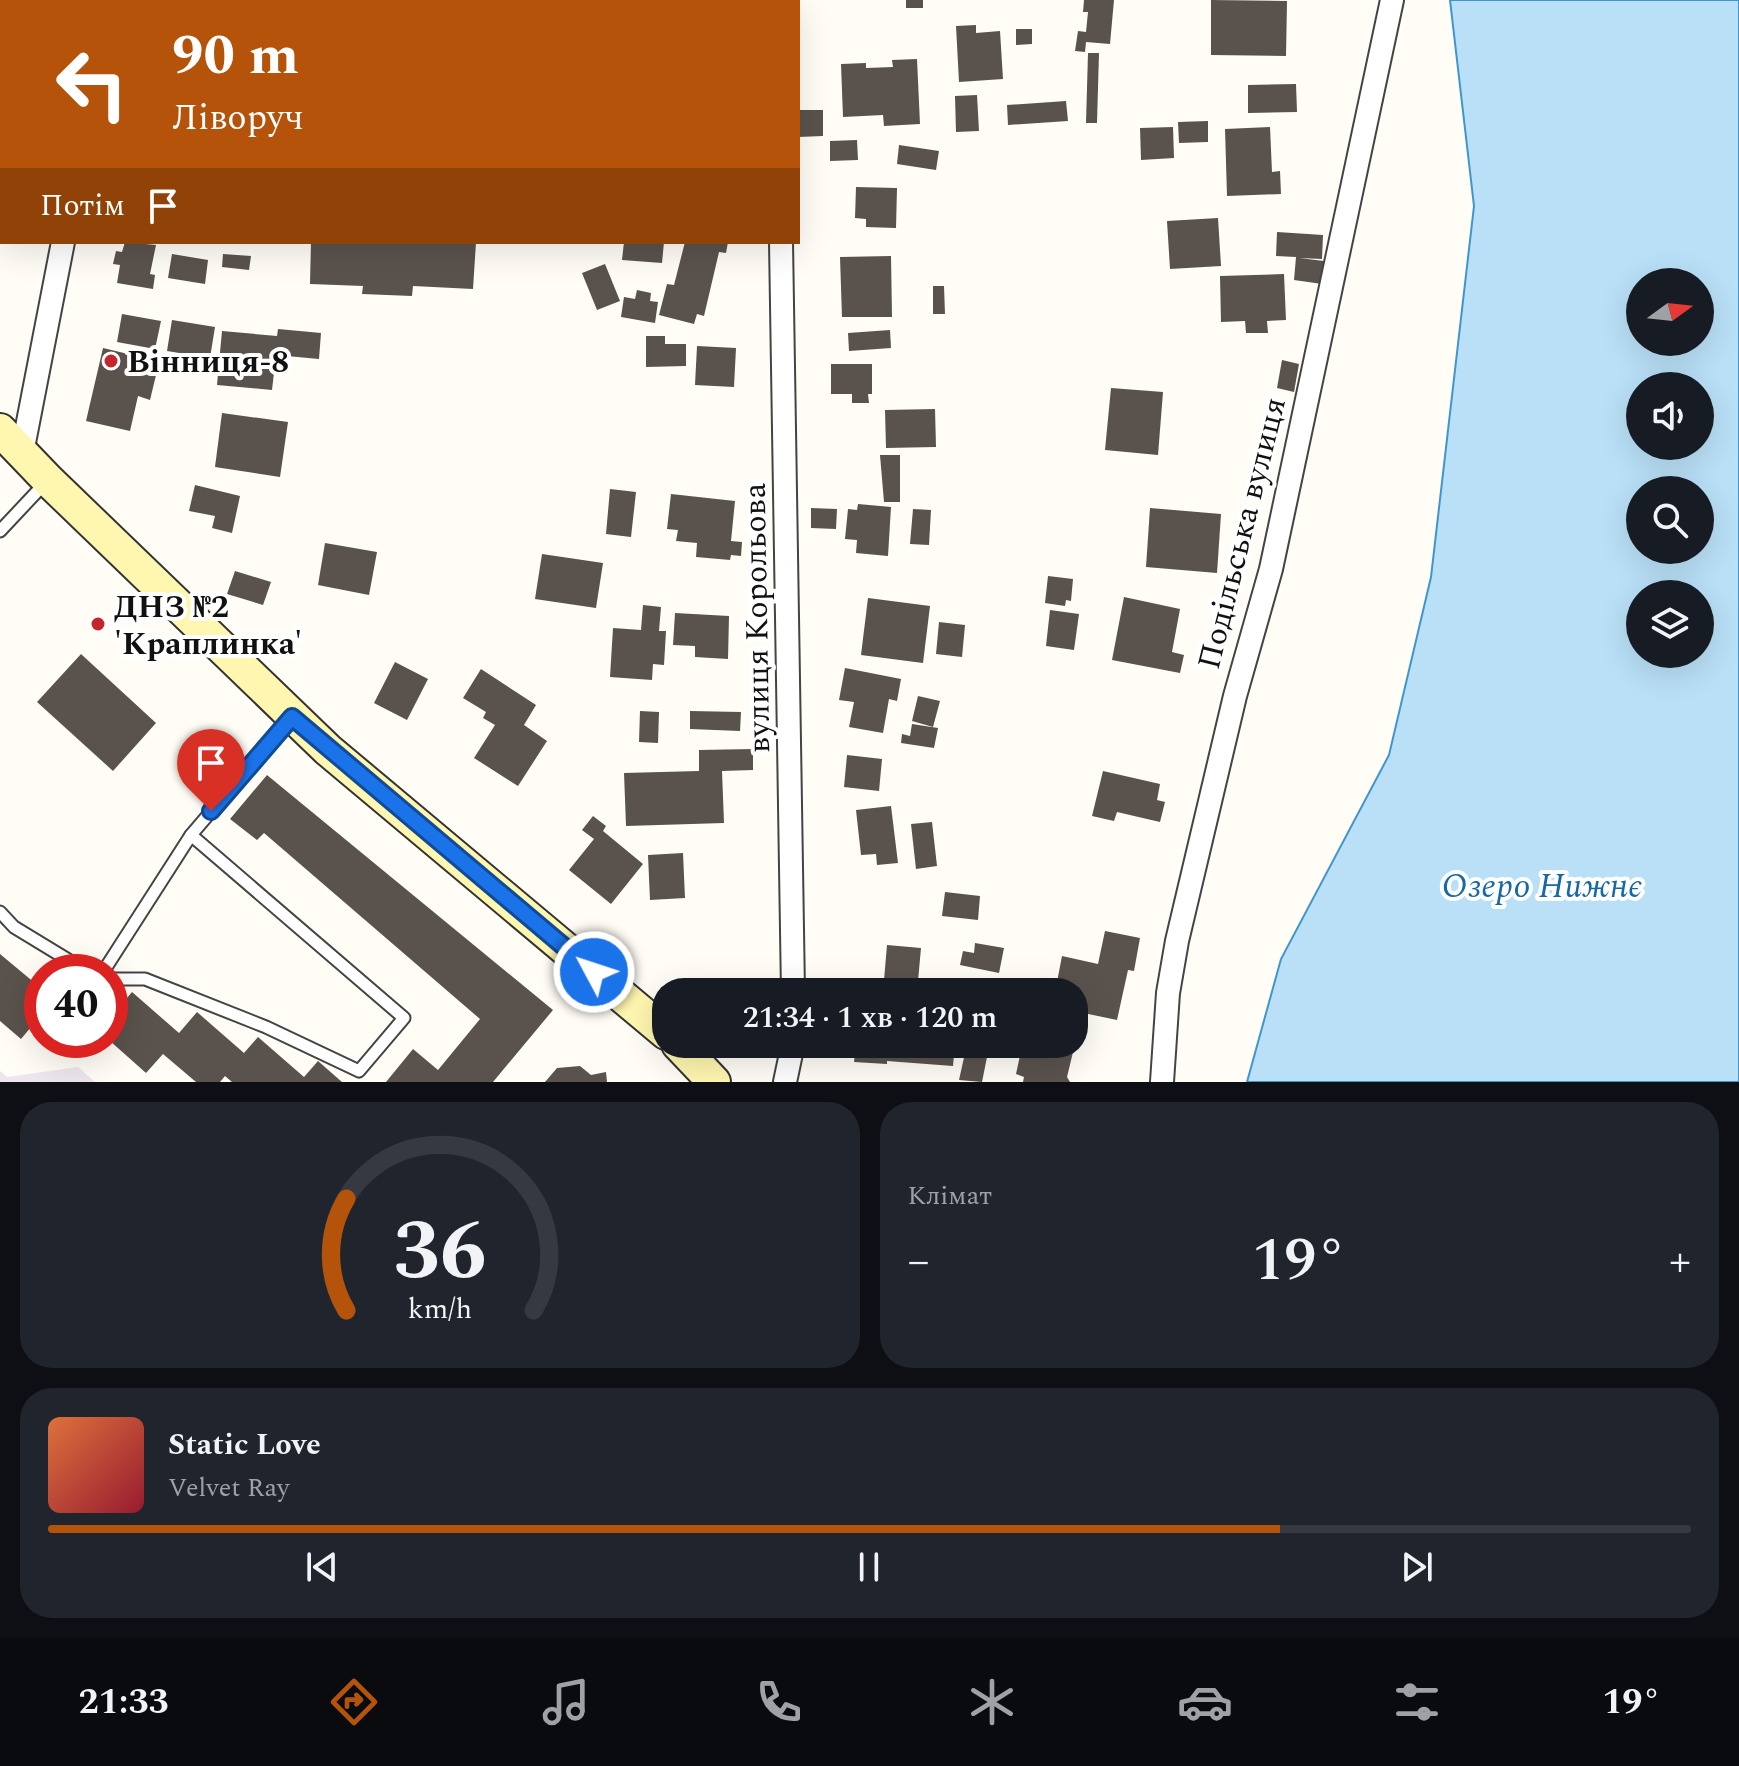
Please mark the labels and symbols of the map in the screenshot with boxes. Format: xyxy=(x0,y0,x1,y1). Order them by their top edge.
north arrow xyxy=(1626,268,1714,356)
place label: Вінниця-8 xyxy=(127,338,289,387)
marker: Вінниця-8 xyxy=(102,352,120,370)
street label: Подільська вулиця xyxy=(1185,392,1300,675)
street label: вулиця Корольова xyxy=(731,482,784,754)
place label: ДНЗ №2 'Краплинка' xyxy=(114,583,302,669)
marker: ДНЗ №2 'Краплинка' xyxy=(89,615,107,633)
pin xyxy=(177,729,245,811)
water label: Озеро Нижнє xyxy=(1442,861,1642,913)
position arrow xyxy=(552,930,636,1014)
speed limit sign: 40 xyxy=(24,954,128,1058)

